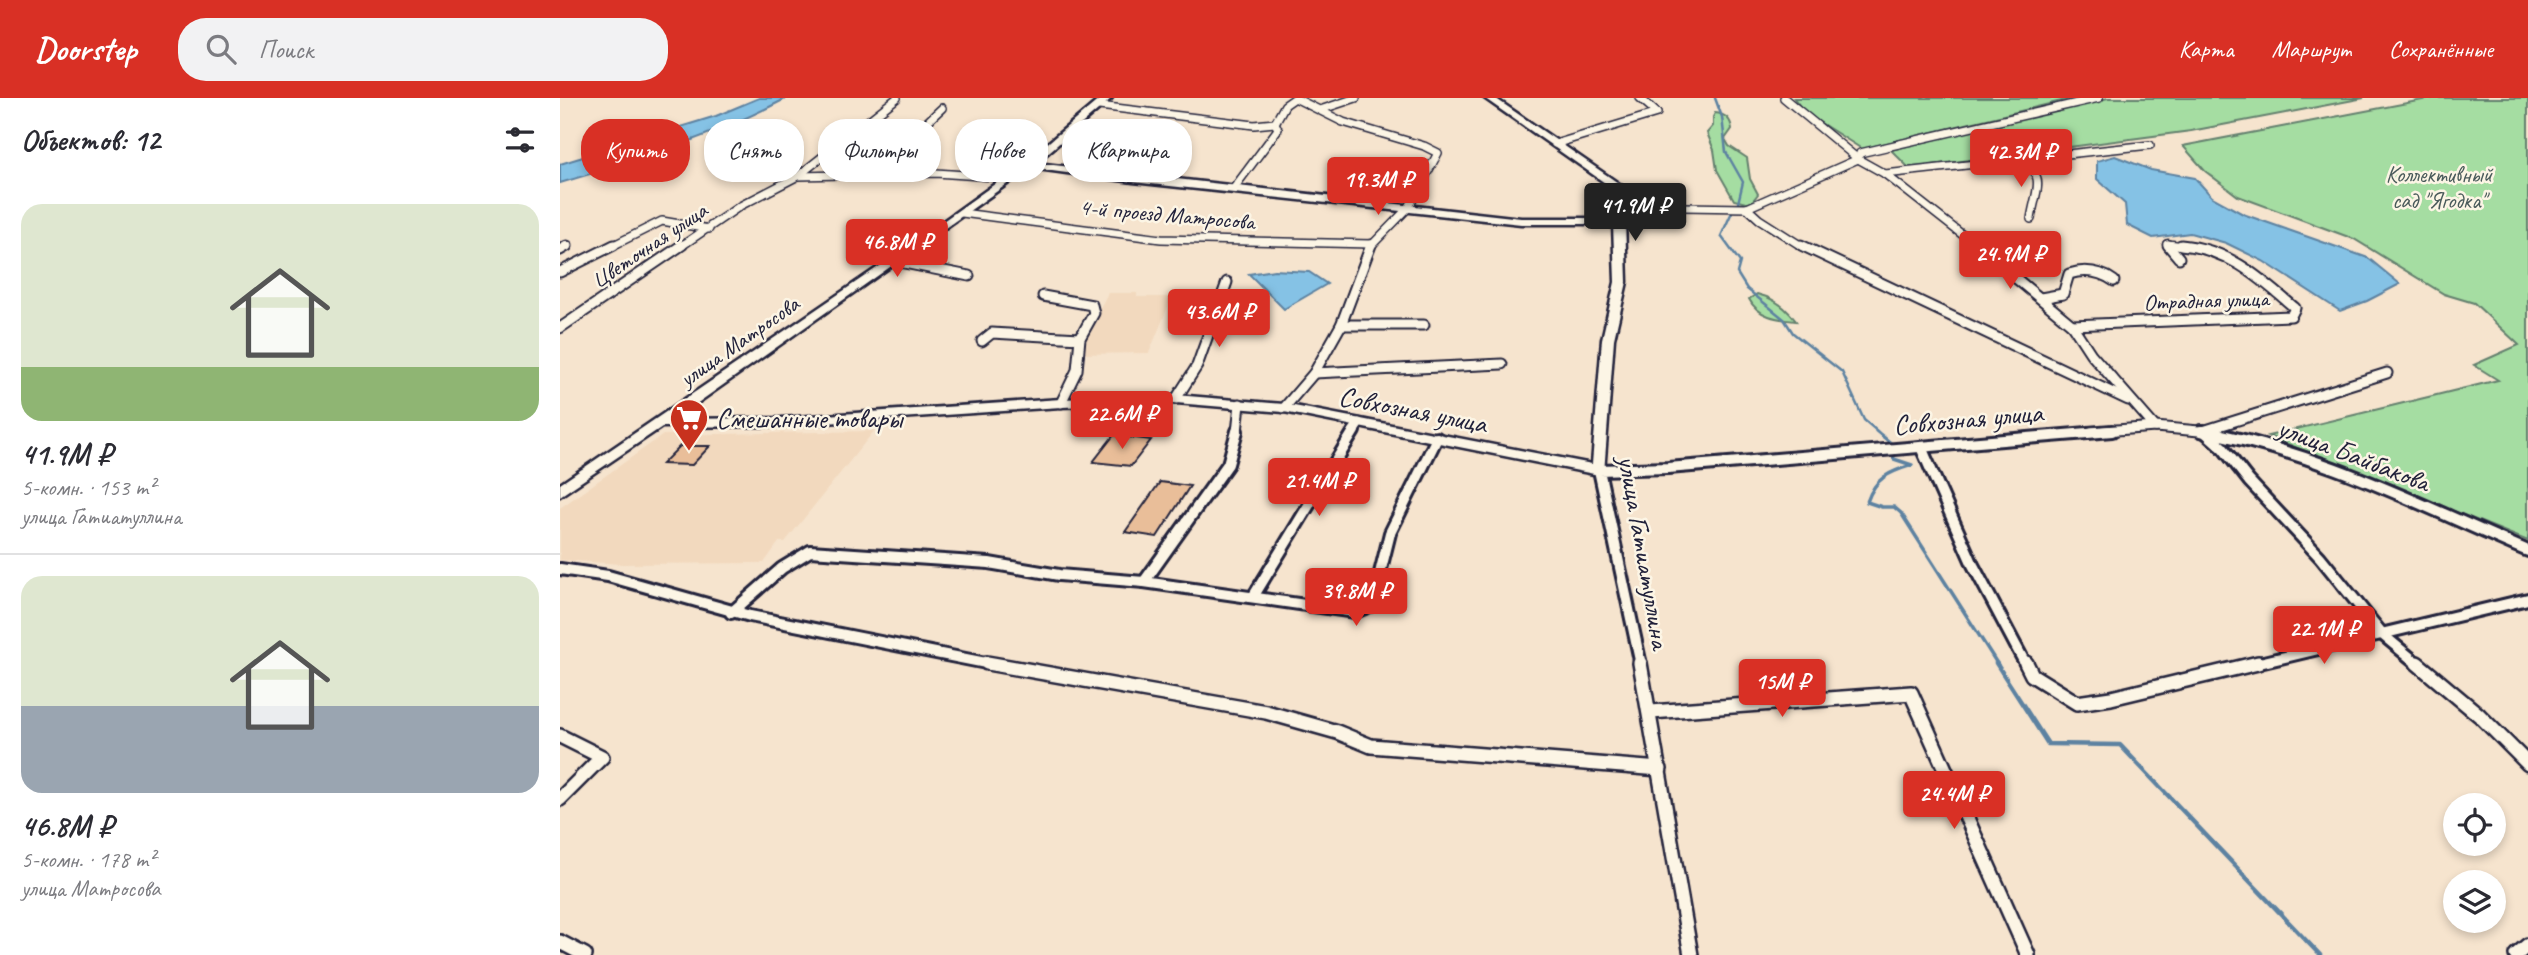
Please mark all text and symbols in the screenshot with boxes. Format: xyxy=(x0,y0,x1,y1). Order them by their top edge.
search box xyxy=(178,18,668,81)
text: Doorstep xyxy=(35,28,136,70)
icon: search xyxy=(202,30,240,68)
text: Поиск xyxy=(258,33,313,66)
text: Карта xyxy=(2179,34,2234,64)
text: Маршрут xyxy=(2272,34,2351,64)
text: Сохранённые xyxy=(2389,34,2493,64)
chip: Купить xyxy=(581,119,690,182)
chip: Снять xyxy=(704,119,804,182)
chip: Фильтры xyxy=(818,119,941,182)
chip: Новое xyxy=(955,119,1048,182)
chip: Квартира xyxy=(1062,119,1192,182)
text: Объектов: 12 xyxy=(21,121,160,159)
icon: filters xyxy=(501,121,539,159)
pin: 42.3M ₽ xyxy=(1956,130,2086,189)
text: 42.3M ₽ xyxy=(1986,137,2056,166)
pin: 19.3M ₽ xyxy=(1313,158,1443,217)
park label: Коллективный сад "Ягодка" xyxy=(2386,160,2494,215)
text: 19.3M ₽ xyxy=(1343,165,1413,194)
pin: 41.9M ₽ xyxy=(1570,184,1700,243)
text: 41.9M ₽ xyxy=(1600,191,1670,220)
street label: 4-й проезд Матросова xyxy=(1078,192,1258,237)
street label: Цветочная улица xyxy=(586,195,714,295)
pin: 46.8M ₽ xyxy=(832,220,962,279)
text: 46.8M ₽ xyxy=(862,227,932,256)
pin: 24.9M ₽ xyxy=(1945,232,2075,291)
text: 24.9M ₽ xyxy=(1975,239,2045,268)
icon: home xyxy=(217,250,343,376)
street label: Отрадная улица xyxy=(2143,284,2272,317)
street label: улица Матросова xyxy=(672,288,806,394)
pin: 43.6M ₽ xyxy=(1154,289,1284,349)
text: 43.6M ₽ xyxy=(1184,297,1254,326)
street label: Совхозная улица xyxy=(1336,378,1492,441)
pin: 22.6M ₽ xyxy=(1057,392,1187,451)
street label: Совхозная улица xyxy=(1892,394,2046,442)
supermarket icon: Смешанные товары xyxy=(668,397,710,452)
text: 22.6M ₽ xyxy=(1087,399,1157,428)
place label: Смешанные товары xyxy=(716,401,905,436)
street label: улица Байбакова xyxy=(2271,409,2437,500)
text: 41.9M ₽ xyxy=(21,435,112,473)
street label: улица Гатиатуллина xyxy=(1610,451,1679,654)
pin: 21.4M ₽ xyxy=(1254,458,1384,518)
text: 21.4M ₽ xyxy=(1284,466,1354,495)
text: 5-комн. · 153 m² xyxy=(21,473,155,502)
text: улица Гатиатуллина xyxy=(21,502,182,531)
pin: 39.8M ₽ xyxy=(1291,568,1421,628)
text: 39.8M ₽ xyxy=(1321,576,1391,605)
pin: 22.1M ₽ xyxy=(2259,606,2389,666)
text: 22.1M ₽ xyxy=(2289,614,2359,643)
icon: home xyxy=(217,622,343,748)
pin: 15M ₽ xyxy=(1733,660,1831,719)
text: 15M ₽ xyxy=(1755,667,1809,696)
pin: 24.4M ₽ xyxy=(1889,772,2019,831)
text: 24.4M ₽ xyxy=(1919,779,1989,808)
map controls xyxy=(2443,793,2506,933)
button: locate xyxy=(2443,793,2506,856)
text: 46.8M ₽ xyxy=(21,807,113,845)
text: 5-комн. · 178 m² xyxy=(21,845,155,874)
button: layers xyxy=(2443,870,2506,933)
text: улица Матросова xyxy=(21,874,160,903)

